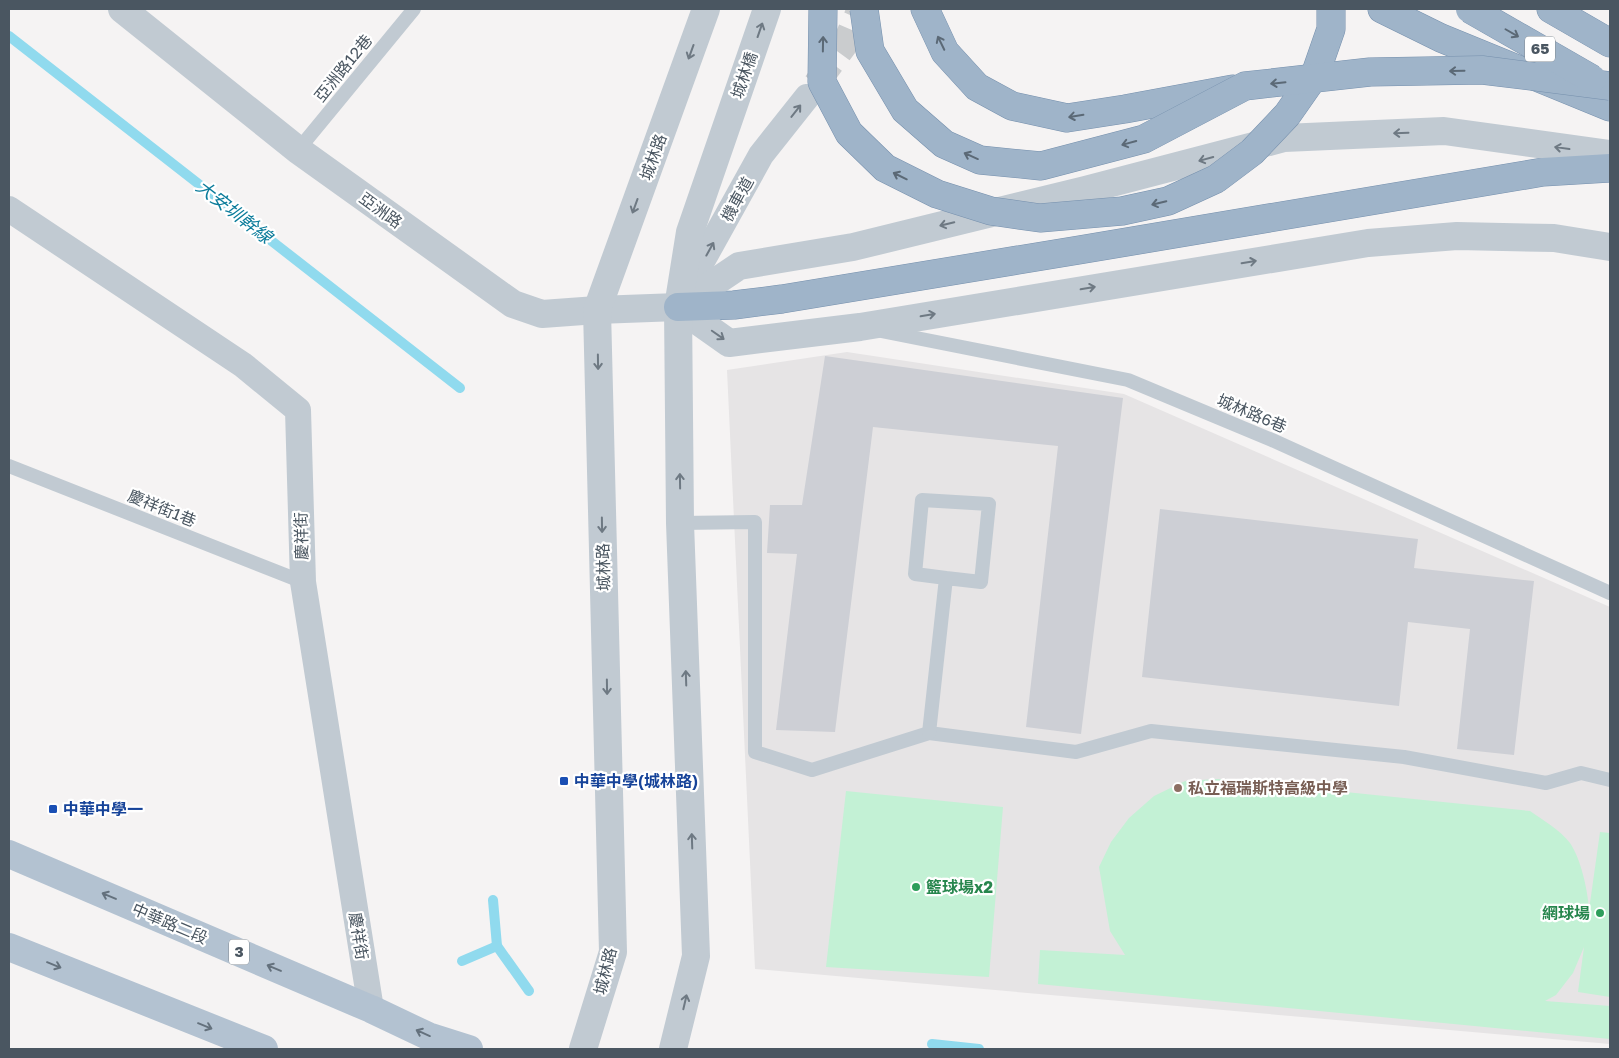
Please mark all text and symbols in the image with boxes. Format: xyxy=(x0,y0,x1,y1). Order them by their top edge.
one-way arrow xyxy=(756,22,765,38)
one-way arrow xyxy=(1505,29,1519,39)
street label: 亞洲路12巷 xyxy=(310,30,376,106)
one-way arrow xyxy=(936,36,945,51)
road number: 65 xyxy=(1525,36,1555,62)
one-way arrow xyxy=(818,37,828,53)
one-way arrow xyxy=(686,44,695,59)
street label: 城林橋 xyxy=(727,49,761,101)
one-way arrow xyxy=(1450,66,1466,76)
one-way arrow xyxy=(1270,78,1286,88)
one-way arrow xyxy=(790,105,801,118)
one-way arrow xyxy=(1068,111,1084,121)
one-way arrow xyxy=(1393,129,1409,138)
street label: 城林路 xyxy=(635,131,671,183)
one-way arrow xyxy=(1122,138,1138,148)
one-way arrow xyxy=(1554,142,1570,152)
one-way arrow xyxy=(964,150,979,160)
one-way arrow xyxy=(1198,154,1214,164)
one-way arrow xyxy=(893,171,908,180)
street label: 機車道 xyxy=(717,173,757,225)
water label: 大安圳幹線 xyxy=(192,175,278,249)
street label: 亞洲路 xyxy=(356,188,406,232)
one-way arrow xyxy=(630,198,639,214)
one-way arrow xyxy=(1151,199,1167,208)
one-way arrow xyxy=(939,220,955,229)
one-way arrow xyxy=(705,242,715,256)
one-way arrow xyxy=(1240,257,1256,267)
one-way arrow xyxy=(1080,283,1096,293)
one-way arrow xyxy=(920,310,936,320)
one-way arrow xyxy=(710,330,724,340)
one-way arrow xyxy=(593,354,603,370)
street label: 城林路6巷 xyxy=(1214,389,1290,437)
one-way arrow xyxy=(675,473,685,490)
street label: 慶祥街1巷 xyxy=(125,485,199,531)
street label: 慶祥街 xyxy=(291,512,311,560)
one-way arrow xyxy=(598,516,607,532)
street label: 城林路 xyxy=(593,543,613,591)
one-way arrow xyxy=(681,671,690,687)
one-way arrow xyxy=(602,679,611,695)
place label: 中華中學(城林路) xyxy=(574,771,698,791)
marker: 中華中學(城林路) xyxy=(558,775,570,787)
place label: 私立福瑞斯特高級中學 xyxy=(1188,778,1348,798)
marker: 私立福瑞斯特高級中學 xyxy=(1172,782,1184,794)
place label: 中華中學一 xyxy=(63,799,143,819)
marker: 中華中學一 xyxy=(47,803,59,815)
one-way arrow xyxy=(687,833,696,849)
place label: 籃球場x2 xyxy=(926,877,993,897)
marker: 籃球場x2 xyxy=(910,881,922,893)
one-way arrow xyxy=(102,891,117,901)
street label: 中華路二段 xyxy=(129,898,211,948)
place label: 網球場 xyxy=(1542,903,1590,923)
marker: 網球場 xyxy=(1594,907,1606,919)
street label: 慶祥街 xyxy=(345,911,373,961)
road number: 3 xyxy=(229,940,249,964)
street label: 城林路 xyxy=(589,945,621,997)
one-way arrow xyxy=(46,961,61,970)
one-way arrow xyxy=(267,962,282,972)
one-way arrow xyxy=(681,994,690,1010)
one-way arrow xyxy=(197,1021,212,1031)
one-way arrow xyxy=(416,1028,431,1038)

